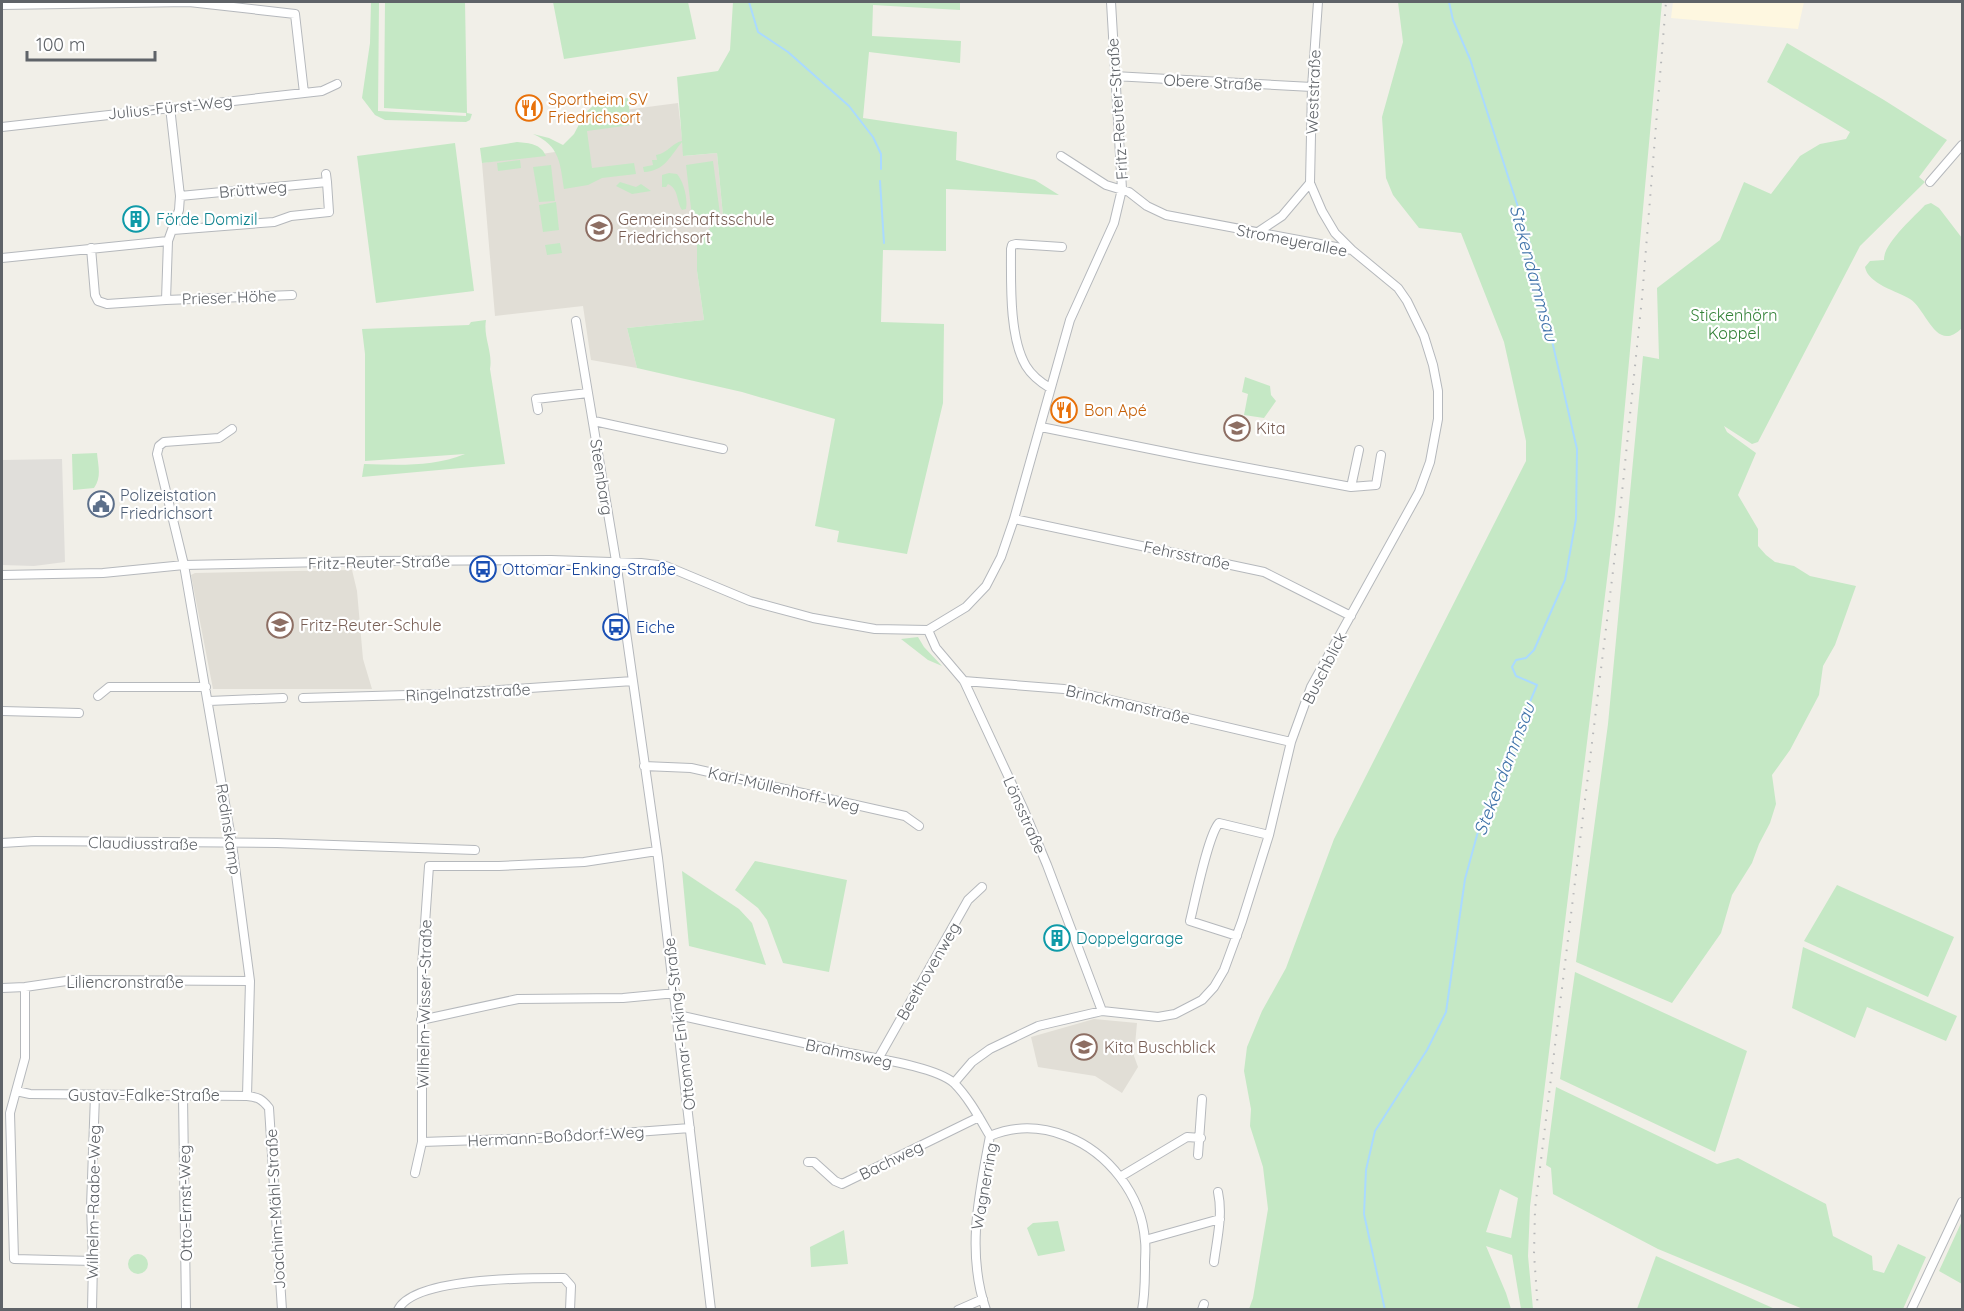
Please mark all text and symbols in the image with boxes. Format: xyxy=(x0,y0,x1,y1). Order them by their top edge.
scale bar xyxy=(27,24,154,62)
text: 100 m xyxy=(36,33,85,56)
street label: Fritz-Reuter-Straße xyxy=(1102,37,1132,181)
street label: Weststraße xyxy=(1302,49,1324,135)
street label: Obere Straße xyxy=(1163,69,1263,95)
place label: Sportheim SV Friedrichsort xyxy=(548,89,648,127)
street label: Julius-Fürst-Weg xyxy=(106,90,234,124)
restaurant icon: Sportheim SV Friedrichsort xyxy=(514,93,544,123)
street label: Brüttweg xyxy=(218,176,288,202)
water label: Stekendammsau xyxy=(1505,202,1564,345)
building icon: Förde Domizil xyxy=(121,204,151,234)
place label: Förde Domizil xyxy=(156,209,258,229)
place label: Gemeinschaftsschule Friedrichsort xyxy=(618,209,775,247)
school or university icon: Gemeinschaftsschule Friedrichsort xyxy=(584,213,614,243)
street label: Stromeyerallee xyxy=(1235,219,1349,261)
street label: Prieser Höhe xyxy=(181,285,277,309)
park label: Stickenhörn Koppel xyxy=(1691,305,1777,343)
restaurant icon: Bon Apé xyxy=(1049,395,1079,425)
place label: Bon Apé xyxy=(1084,400,1147,420)
school or university icon: Kita xyxy=(1222,413,1252,443)
place label: Kita xyxy=(1256,418,1285,438)
street label: Steenbarg xyxy=(586,437,618,517)
place label: Polizeistation Friedrichsort xyxy=(120,485,217,523)
public building icon: Polizeistation Friedrichsort xyxy=(86,489,116,519)
street label: Fehrsstraße xyxy=(1142,536,1232,574)
street label: Fritz-Reuter-Straße xyxy=(308,551,450,573)
bus stop icon: Ottomar-Enking-Straße xyxy=(468,554,498,584)
place label: Ottomar-Enking-Straße xyxy=(502,559,676,579)
school or university icon: Fritz-Reuter-Schule xyxy=(265,610,295,640)
bus stop icon: Eiche xyxy=(601,612,631,642)
place label: Fritz-Reuter-Schule xyxy=(300,615,441,635)
place label: Eiche xyxy=(636,617,675,637)
street label: Buschblick xyxy=(1297,629,1351,707)
street label: Ringelnatzstraße xyxy=(405,679,531,705)
street label: Brinckmanstraße xyxy=(1064,680,1192,728)
water label: Stekendammsau xyxy=(1468,698,1541,839)
street label: Karl-Müllenhoff-Weg xyxy=(706,762,862,816)
street label: Lönsstraße xyxy=(999,773,1051,857)
street label: Redinskamp xyxy=(212,782,246,876)
street label: Claudiusstraße xyxy=(88,832,198,854)
street label: Beethovenweg xyxy=(892,918,964,1024)
street label: Wilhelm-Wisser-Straße xyxy=(413,919,435,1089)
building icon: Doppelgarage xyxy=(1042,923,1072,953)
place label: Doppelgarage xyxy=(1076,928,1183,948)
street label: Ottomar-Enking-Straße xyxy=(658,936,700,1112)
street label: Liliencronstraße xyxy=(66,972,184,992)
school or university icon: Kita Buschblick xyxy=(1069,1032,1099,1062)
street label: Brahmsweg xyxy=(804,1034,894,1072)
place label: Kita Buschblick xyxy=(1104,1037,1216,1057)
street label: Gustav-Falke-Straße xyxy=(68,1085,220,1105)
street label: Hermann-Boßdorf-Weg xyxy=(467,1121,645,1151)
street label: Wilhelm-Raabe-Weg xyxy=(82,1124,104,1280)
street label: Joachim-Mähl-Straße xyxy=(261,1128,289,1290)
street label: Bachweg xyxy=(856,1136,926,1184)
street label: Wagnerring xyxy=(966,1141,1002,1231)
street label: Otto-Ernst-Weg xyxy=(174,1144,196,1262)

